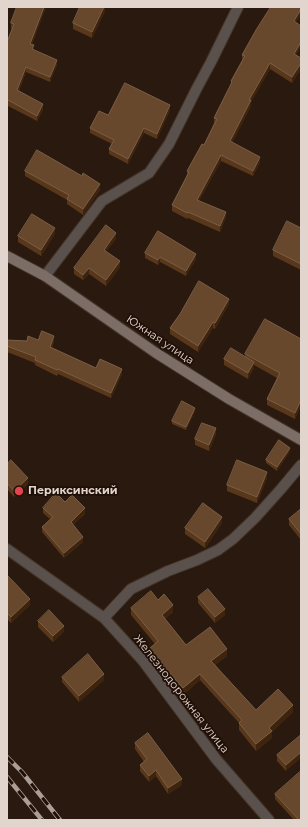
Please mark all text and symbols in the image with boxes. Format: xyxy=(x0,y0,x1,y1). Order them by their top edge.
street label: Южная улица xyxy=(124,313,196,367)
place label: Периксинский xyxy=(28,484,117,498)
marker: Периксинский xyxy=(13,485,25,497)
street label: Железнодорожная улица xyxy=(131,632,231,756)

